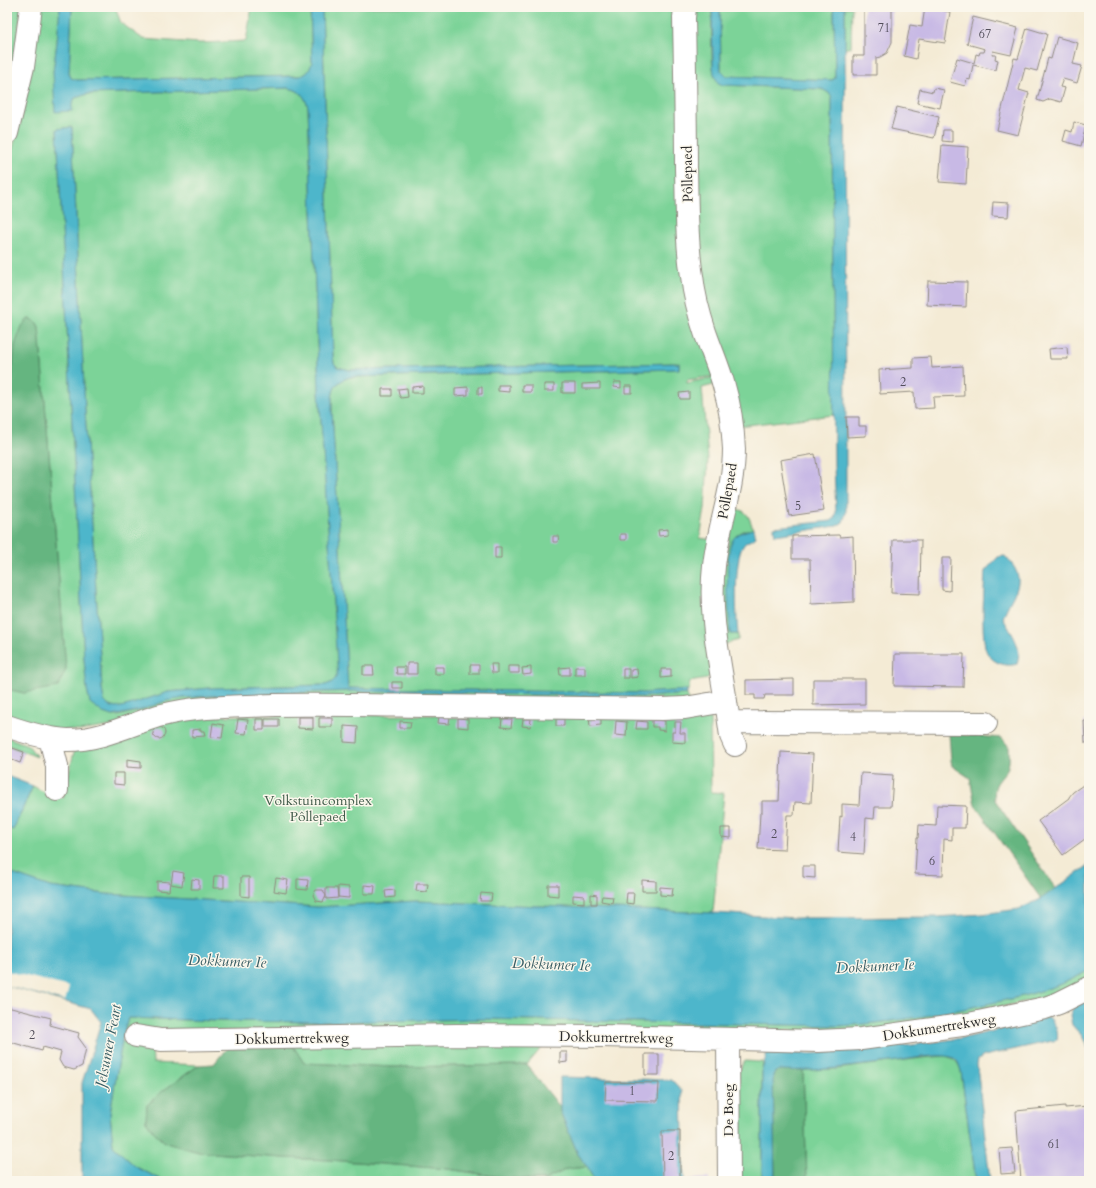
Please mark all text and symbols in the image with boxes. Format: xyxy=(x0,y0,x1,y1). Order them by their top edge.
house number: 71 xyxy=(878,20,890,36)
house number: 67 xyxy=(979,26,991,42)
street label: Pôllepaed xyxy=(677,145,697,202)
house number: 2 xyxy=(900,374,906,390)
street label: Pôllepaed xyxy=(713,461,742,521)
house number: 5 xyxy=(795,498,801,514)
park label: Volkstuincomplex Pôllepaed xyxy=(264,791,372,826)
house number: 2 xyxy=(771,826,777,842)
house number: 4 xyxy=(850,829,856,845)
house number: 6 xyxy=(929,853,935,869)
water label: Dokkumer Ie xyxy=(188,950,267,972)
water label: Dokkumer Ie xyxy=(512,953,591,975)
water label: Dokkumer Ie xyxy=(835,954,915,978)
water label: Jelsumer Feart xyxy=(89,1002,126,1093)
street label: Dokkumertrekweg xyxy=(881,1009,997,1046)
house number: 2 xyxy=(29,1027,35,1043)
street label: Dokkumertrekweg xyxy=(559,1027,673,1048)
street label: Dokkumertrekweg xyxy=(235,1028,349,1049)
house number: 1 xyxy=(629,1083,635,1099)
street label: De Boeg xyxy=(719,1083,738,1136)
house number: 61 xyxy=(1048,1136,1060,1152)
house number: 2 xyxy=(668,1148,674,1164)

